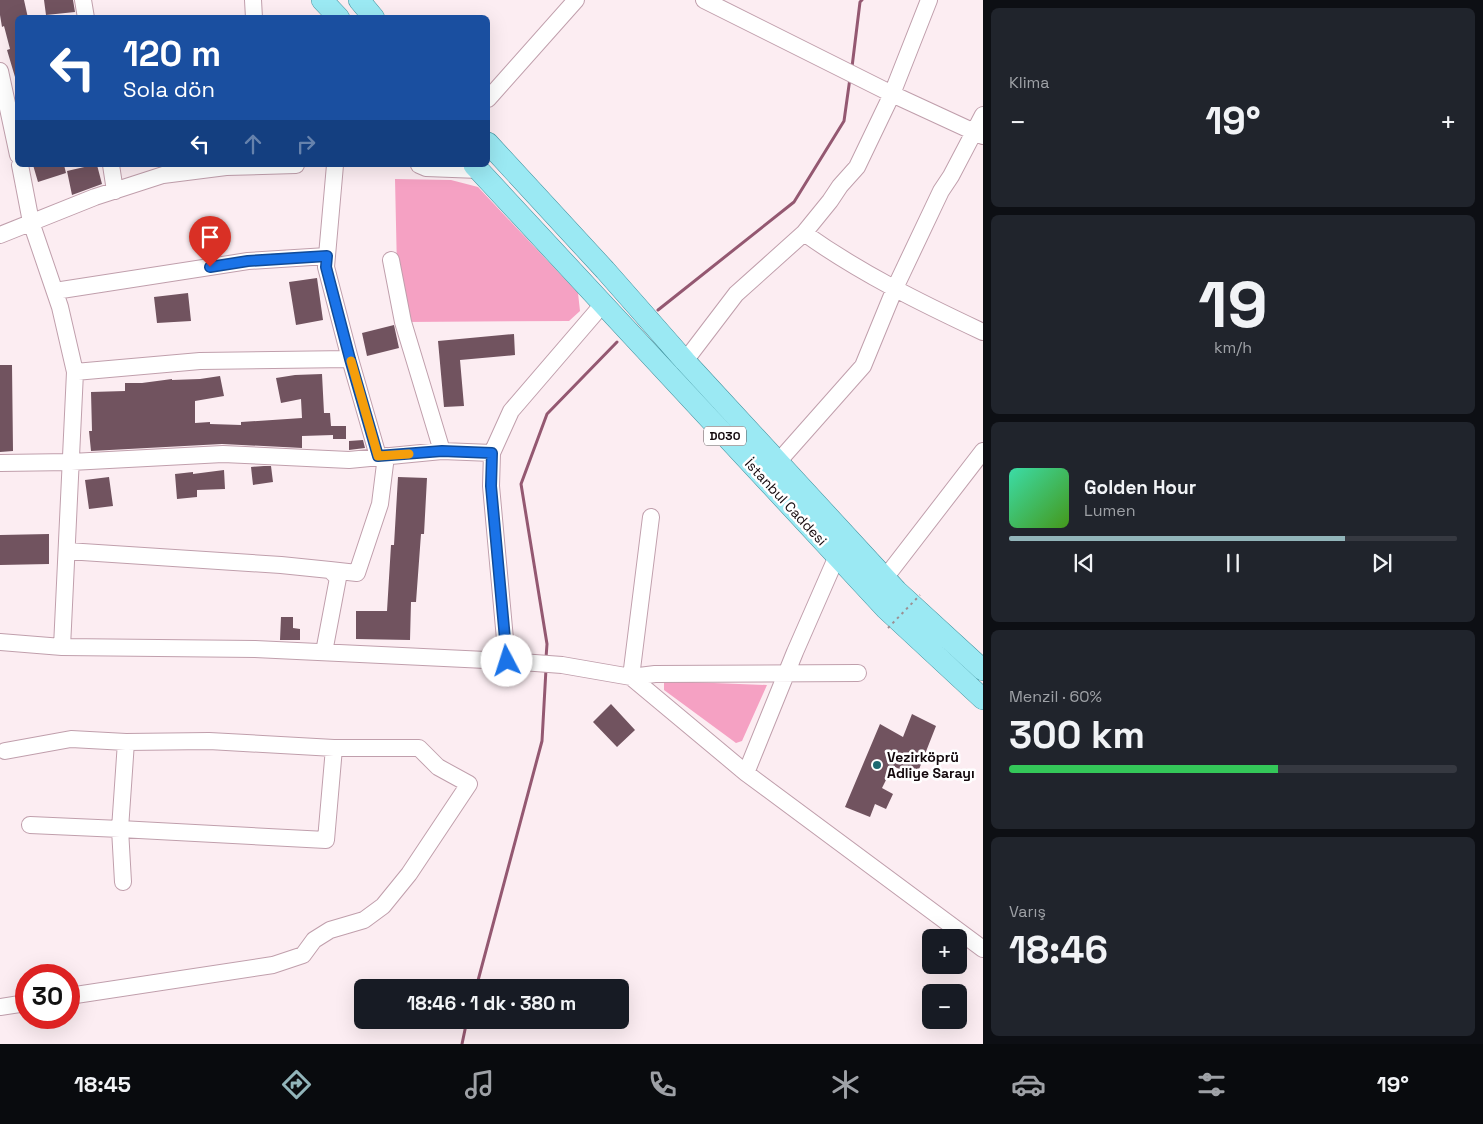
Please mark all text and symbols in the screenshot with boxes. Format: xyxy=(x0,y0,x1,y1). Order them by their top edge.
text: 120 m xyxy=(123,32,221,76)
icon: left xyxy=(40,35,105,100)
text: Klima xyxy=(1009,72,1050,93)
text: Sola dön xyxy=(123,75,215,103)
text: 19° xyxy=(1205,97,1261,145)
text: − xyxy=(1009,104,1026,140)
text: + xyxy=(1440,104,1457,140)
icon: left xyxy=(186,130,214,158)
icon: ahead xyxy=(239,130,267,158)
icon: right xyxy=(292,130,320,158)
pin xyxy=(189,216,231,267)
icon: arrive xyxy=(196,223,224,251)
text: 19 xyxy=(1198,263,1268,346)
text: km/h xyxy=(1214,337,1252,358)
road number: D030 xyxy=(704,426,746,446)
street label: İstanbul Caddesi xyxy=(741,455,831,549)
text: Golden Hour xyxy=(1084,475,1196,500)
text: Lumen xyxy=(1084,500,1136,521)
icon: previous xyxy=(1070,549,1098,577)
icon: pause xyxy=(1219,549,1247,577)
icon: next xyxy=(1368,549,1396,577)
position arrow xyxy=(480,634,532,686)
text: Menzil · 60% xyxy=(1009,686,1102,707)
text: 300 km xyxy=(1009,711,1145,759)
place label: Vezirköprü Adliye Sarayı xyxy=(887,748,975,782)
marker: Vezirköprü Adliye Sarayı xyxy=(871,759,883,771)
text: Varış xyxy=(1009,901,1046,922)
text: 18:46 xyxy=(1009,926,1108,974)
map controls xyxy=(922,929,967,1029)
button: + xyxy=(922,929,967,974)
speed limit sign: 30 xyxy=(15,964,80,1029)
button: − xyxy=(922,984,967,1029)
text: 18:46 · 1 dk · 380 m xyxy=(407,991,576,1016)
icon: directions xyxy=(279,1067,314,1102)
icon: music xyxy=(462,1067,497,1102)
icon: phone xyxy=(645,1067,680,1102)
icon: climate xyxy=(828,1067,863,1102)
icon: car xyxy=(1011,1067,1046,1102)
icon: filters xyxy=(1194,1067,1229,1102)
text: 18:45 xyxy=(74,1070,131,1098)
text: 19° xyxy=(1377,1070,1409,1098)

